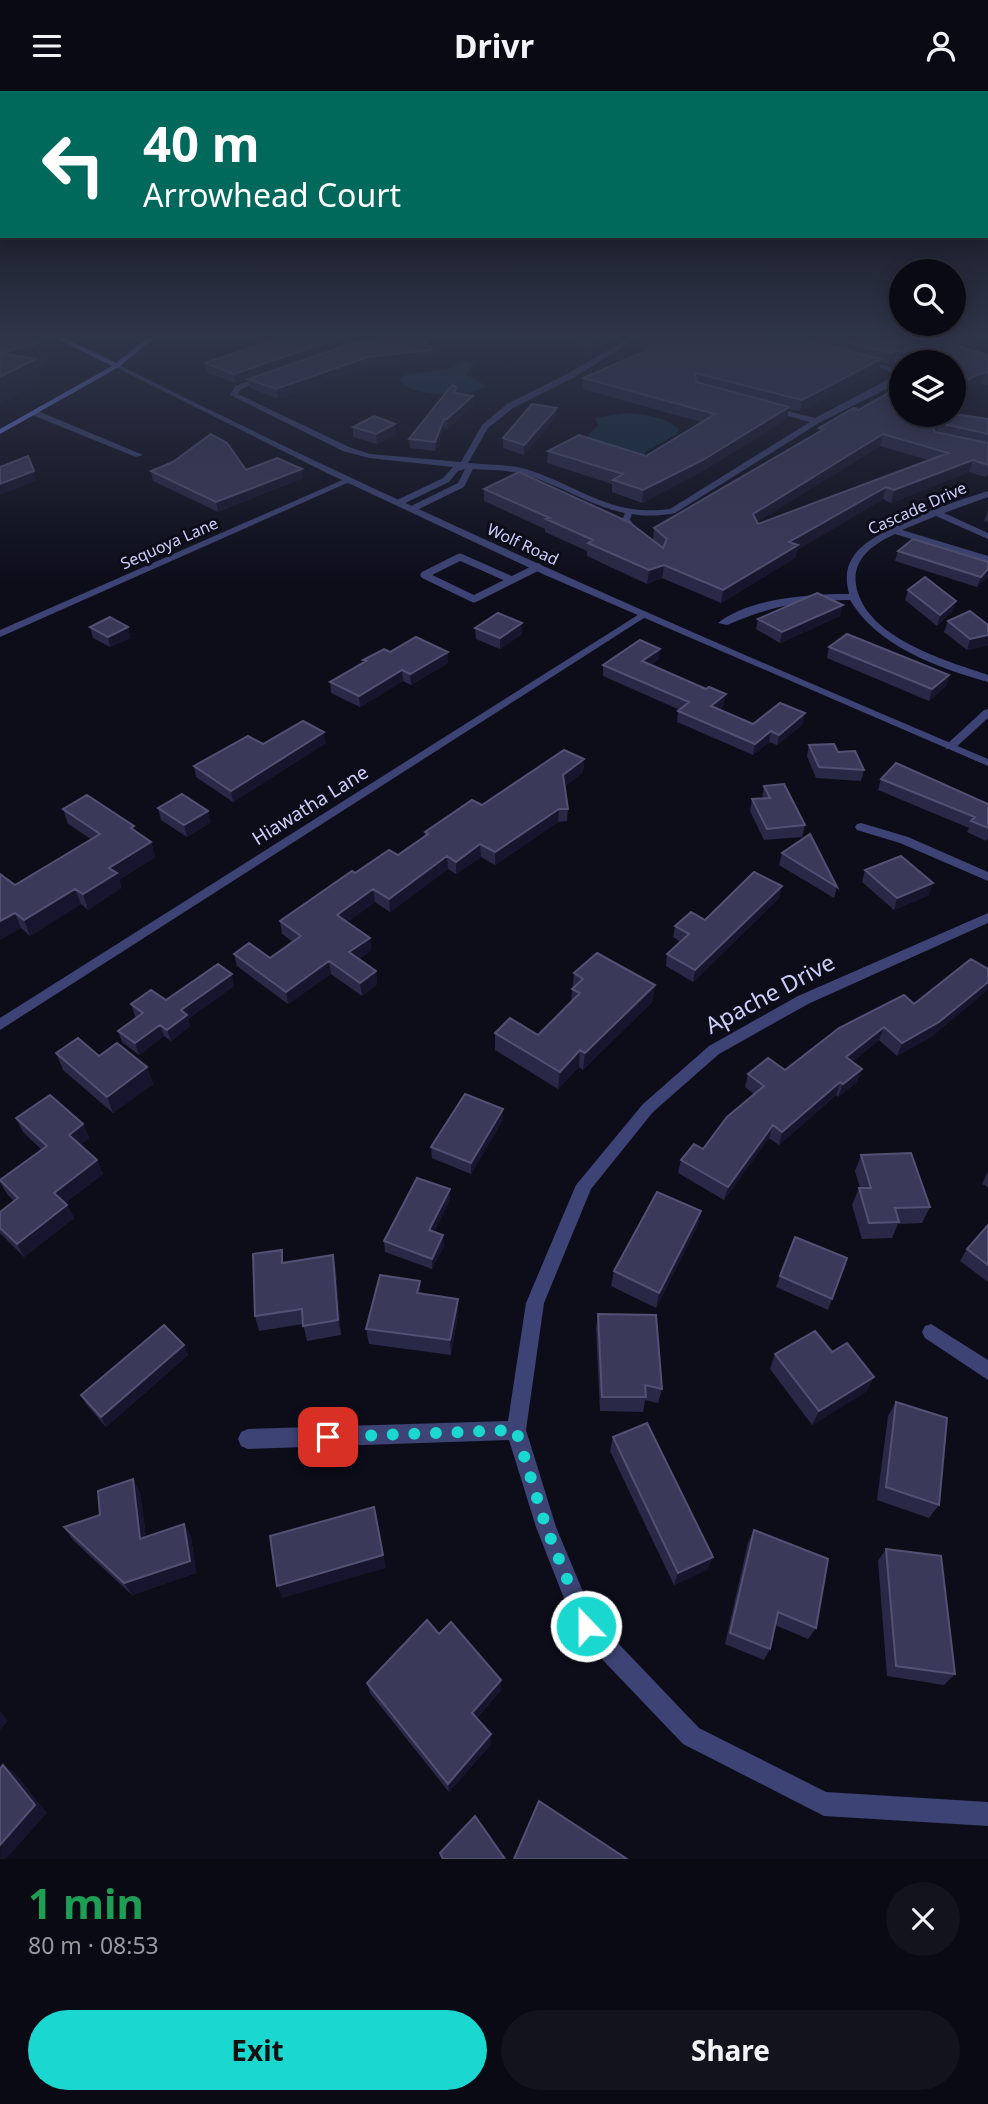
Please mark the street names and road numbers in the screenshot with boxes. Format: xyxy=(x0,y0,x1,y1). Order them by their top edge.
street label: Cascade Drive xyxy=(864,476,970,540)
street label: Sequoya Lane xyxy=(117,512,221,574)
street label: Wolf Road xyxy=(484,518,562,570)
street label: Hiawatha Lane xyxy=(247,759,373,851)
street label: Apache Drive xyxy=(699,945,840,1041)

